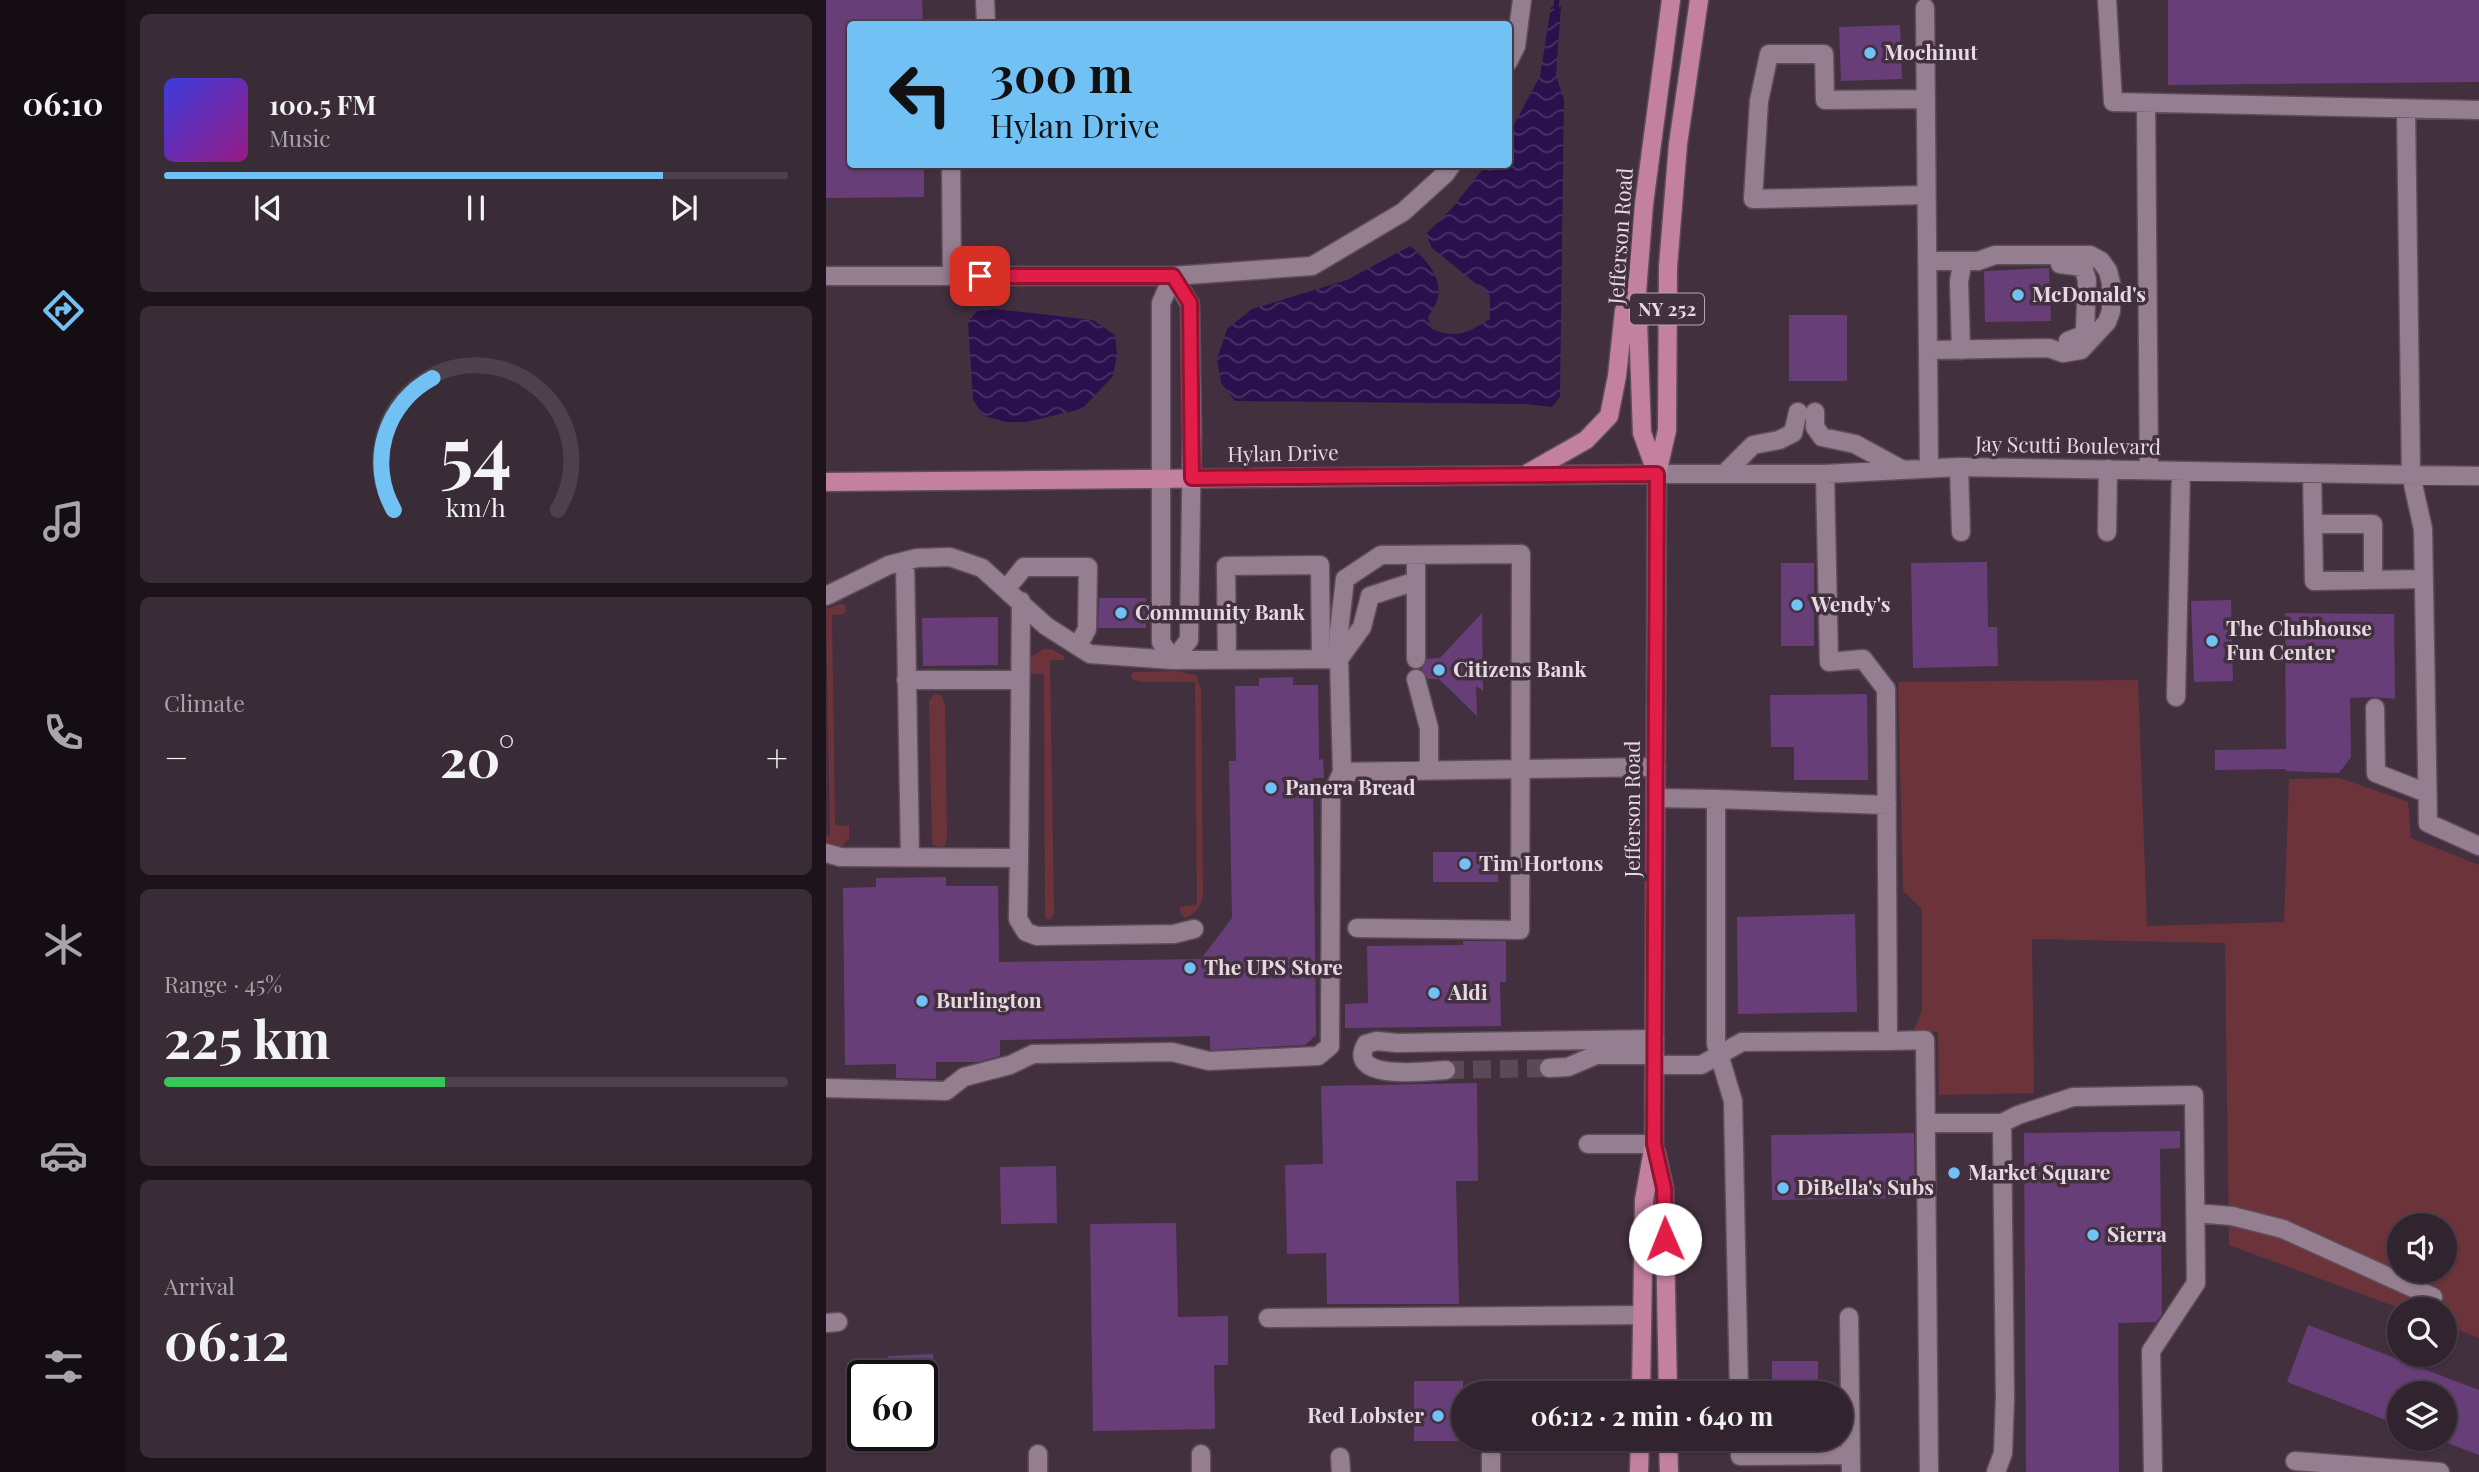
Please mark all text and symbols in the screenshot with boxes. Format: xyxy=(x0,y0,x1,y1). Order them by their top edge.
place label: Mochinut xyxy=(1884,37,1978,65)
text: 300 m xyxy=(990,40,1133,105)
marker: Mochinut xyxy=(1862,45,1878,61)
icon: left xyxy=(875,49,966,140)
text: 06:10 xyxy=(23,81,103,124)
text: 100.5 FM xyxy=(269,87,376,122)
text: Hylan Drive xyxy=(990,103,1160,146)
text: Music xyxy=(269,122,330,153)
street label: Jefferson Road xyxy=(1600,167,1638,306)
icon: previous xyxy=(249,189,287,227)
icon: pause xyxy=(457,189,495,227)
icon: next xyxy=(665,189,703,227)
pin xyxy=(950,246,1010,306)
icon: arrive xyxy=(961,257,999,295)
place label: McDonald's xyxy=(2032,279,2146,307)
icon: directions xyxy=(39,286,88,335)
marker: McDonald's xyxy=(2010,287,2026,303)
road number: NY 252 xyxy=(1630,294,1704,324)
text: 54 xyxy=(440,402,512,499)
street label: Jay Scutti Boulevard xyxy=(1974,428,2161,460)
street label: Hylan Drive xyxy=(1227,437,1339,467)
text: km/h xyxy=(446,490,506,523)
icon: music xyxy=(39,497,88,546)
place label: Wendy's xyxy=(1810,589,1891,617)
place label: Community Bank xyxy=(1135,597,1305,625)
marker: Wendy's xyxy=(1789,597,1805,613)
marker: Community Bank xyxy=(1113,605,1129,621)
place label: The Clubhouse Fun Center xyxy=(2226,613,2372,665)
marker: The Clubhouse Fun Center xyxy=(2204,633,2220,649)
place label: Citizens Bank xyxy=(1453,654,1587,682)
marker: Citizens Bank xyxy=(1431,662,1447,678)
text: Climate xyxy=(164,687,245,718)
icon: phone xyxy=(39,708,88,757)
text: 20° xyxy=(440,722,515,791)
text: − xyxy=(164,731,189,782)
text: + xyxy=(766,731,788,782)
street label: Jefferson Road xyxy=(1617,741,1645,878)
place label: Panera Bread xyxy=(1285,772,1416,800)
marker: Panera Bread xyxy=(1263,780,1279,796)
place label: Tim Hortons xyxy=(1479,848,1603,876)
marker: Tim Hortons xyxy=(1457,856,1473,872)
icon: climate xyxy=(39,920,88,969)
place label: The UPS Store xyxy=(1204,952,1343,980)
marker: The UPS Store xyxy=(1182,960,1198,976)
text: Range · 45% xyxy=(164,968,282,999)
place label: Aldi xyxy=(1447,977,1488,1005)
place label: Burlington xyxy=(936,985,1042,1013)
marker: Aldi xyxy=(1426,985,1442,1001)
marker: Burlington xyxy=(914,993,930,1009)
text: 225 km xyxy=(164,1003,330,1072)
icon: car xyxy=(39,1131,88,1180)
place label: Market Square xyxy=(1968,1157,2110,1185)
marker: Market Square xyxy=(1946,1165,1962,1181)
place label: DiBella's Subs xyxy=(1797,1172,1934,1200)
marker: DiBella's Subs xyxy=(1775,1180,1791,1196)
position arrow xyxy=(1628,1202,1702,1276)
map controls xyxy=(2387,1213,2457,1451)
button: sound xyxy=(2387,1213,2457,1283)
place label: Sierra xyxy=(2107,1219,2167,1247)
marker: Sierra xyxy=(2085,1227,2101,1243)
text: Arrival xyxy=(164,1270,235,1301)
button: search xyxy=(2387,1297,2457,1367)
text: 06:12 xyxy=(164,1305,289,1374)
icon: filters xyxy=(39,1342,88,1391)
speed limit sign: 60 xyxy=(847,1360,938,1451)
button: layers xyxy=(2387,1381,2457,1451)
text: 06:12 · 2 min · 640 m xyxy=(1531,1398,1773,1433)
place label: Red Lobster xyxy=(1307,1400,1424,1428)
marker: Red Lobster xyxy=(1430,1408,1446,1424)

